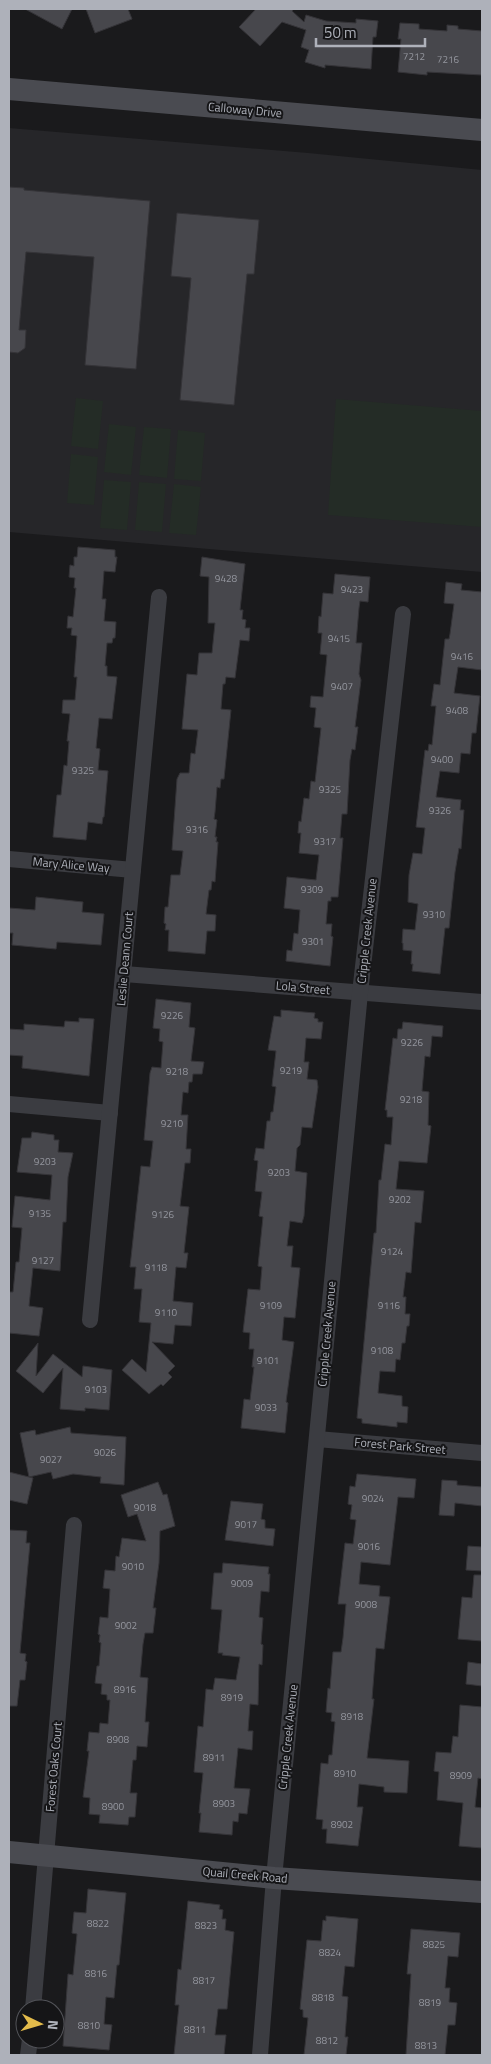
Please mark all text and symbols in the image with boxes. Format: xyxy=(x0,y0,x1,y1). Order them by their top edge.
scale bar xyxy=(316,15,425,47)
text: 50 m xyxy=(324,21,357,44)
house number: 7212 xyxy=(403,49,425,64)
house number: 7216 xyxy=(437,52,460,67)
street label: Calloway Drive xyxy=(207,97,283,122)
house number: 9428 xyxy=(215,571,238,586)
house number: 9423 xyxy=(341,582,363,597)
house number: 9415 xyxy=(328,631,351,646)
house number: 9416 xyxy=(451,649,474,664)
house number: 9407 xyxy=(331,679,353,694)
house number: 9408 xyxy=(446,703,469,718)
house number: 9400 xyxy=(431,752,454,767)
house number: 9325 xyxy=(72,763,95,778)
house number: 9325 xyxy=(319,782,342,797)
house number: 9326 xyxy=(429,803,452,818)
house number: 9316 xyxy=(186,822,209,837)
house number: 9317 xyxy=(314,834,336,849)
street label: Mary Alice Way xyxy=(32,852,111,877)
street label: Cripple Creek Avenue xyxy=(352,877,381,985)
house number: 9309 xyxy=(301,882,324,897)
house number: 9310 xyxy=(423,907,446,922)
street label: Leslie Deann Court xyxy=(111,910,138,1007)
house number: 9301 xyxy=(302,934,324,949)
street label: Lola Street xyxy=(275,976,332,999)
house number: 9226 xyxy=(161,1008,184,1023)
house number: 9226 xyxy=(401,1035,424,1050)
house number: 9219 xyxy=(280,1063,303,1078)
house number: 9218 xyxy=(166,1064,189,1079)
house number: 9218 xyxy=(400,1092,423,1107)
house number: 9210 xyxy=(161,1116,184,1131)
house number: 9203 xyxy=(34,1154,56,1169)
house number: 9203 xyxy=(268,1165,290,1180)
house number: 9202 xyxy=(389,1192,411,1207)
house number: 9135 xyxy=(29,1206,52,1221)
house number: 9126 xyxy=(152,1207,175,1222)
house number: 9124 xyxy=(381,1244,404,1259)
house number: 9127 xyxy=(32,1253,54,1268)
house number: 9118 xyxy=(145,1260,168,1275)
street label: Cripple Creek Avenue xyxy=(312,1280,341,1388)
house number: 9109 xyxy=(260,1298,283,1313)
house number: 9116 xyxy=(378,1298,401,1313)
house number: 9110 xyxy=(155,1305,178,1320)
house number: 9108 xyxy=(371,1343,394,1358)
house number: 9101 xyxy=(257,1353,279,1368)
house number: 9103 xyxy=(85,1382,107,1397)
house number: 9033 xyxy=(255,1400,277,1415)
street label: Forest Park Street xyxy=(354,1432,447,1459)
house number: 9026 xyxy=(94,1445,117,1460)
house number: 9027 xyxy=(40,1452,62,1467)
house number: 9024 xyxy=(362,1491,385,1506)
house number: 9018 xyxy=(134,1500,157,1515)
house number: 9017 xyxy=(235,1517,257,1532)
house number: 9016 xyxy=(358,1539,381,1554)
house number: 9010 xyxy=(122,1559,145,1574)
house number: 9009 xyxy=(231,1576,254,1591)
house number: 9008 xyxy=(355,1597,378,1612)
house number: 9002 xyxy=(115,1618,137,1633)
house number: 8916 xyxy=(114,1682,137,1697)
street label: Cripple Creek Avenue xyxy=(273,1683,302,1791)
house number: 8919 xyxy=(221,1690,244,1705)
house number: 8918 xyxy=(341,1709,364,1724)
street label: Forest Oaks Court xyxy=(40,1720,67,1813)
house number: 8908 xyxy=(107,1732,130,1747)
house number: 8911 xyxy=(203,1750,225,1765)
house number: 8910 xyxy=(334,1766,357,1781)
house number: 8909 xyxy=(450,1768,473,1783)
house number: 8903 xyxy=(213,1796,235,1811)
house number: 8900 xyxy=(102,1799,125,1814)
house number: 8902 xyxy=(331,1817,353,1832)
street label: Quail Creek Road xyxy=(202,1861,288,1888)
house number: 8822 xyxy=(87,1916,109,1931)
house number: 8823 xyxy=(195,1918,217,1933)
house number: 8825 xyxy=(423,1937,446,1952)
house number: 8824 xyxy=(319,1945,342,1960)
house number: 8816 xyxy=(85,1966,108,1981)
house number: 8817 xyxy=(193,1973,215,1988)
house number: 8818 xyxy=(312,1990,335,2005)
house number: 8819 xyxy=(419,1995,442,2010)
north arrow xyxy=(15,1999,65,2049)
house number: 8810 xyxy=(78,2018,101,2033)
text: N xyxy=(43,2019,64,2031)
house number: 8811 xyxy=(184,2022,206,2037)
house number: 8812 xyxy=(316,2033,338,2048)
house number: 8813 xyxy=(415,2038,437,2053)

